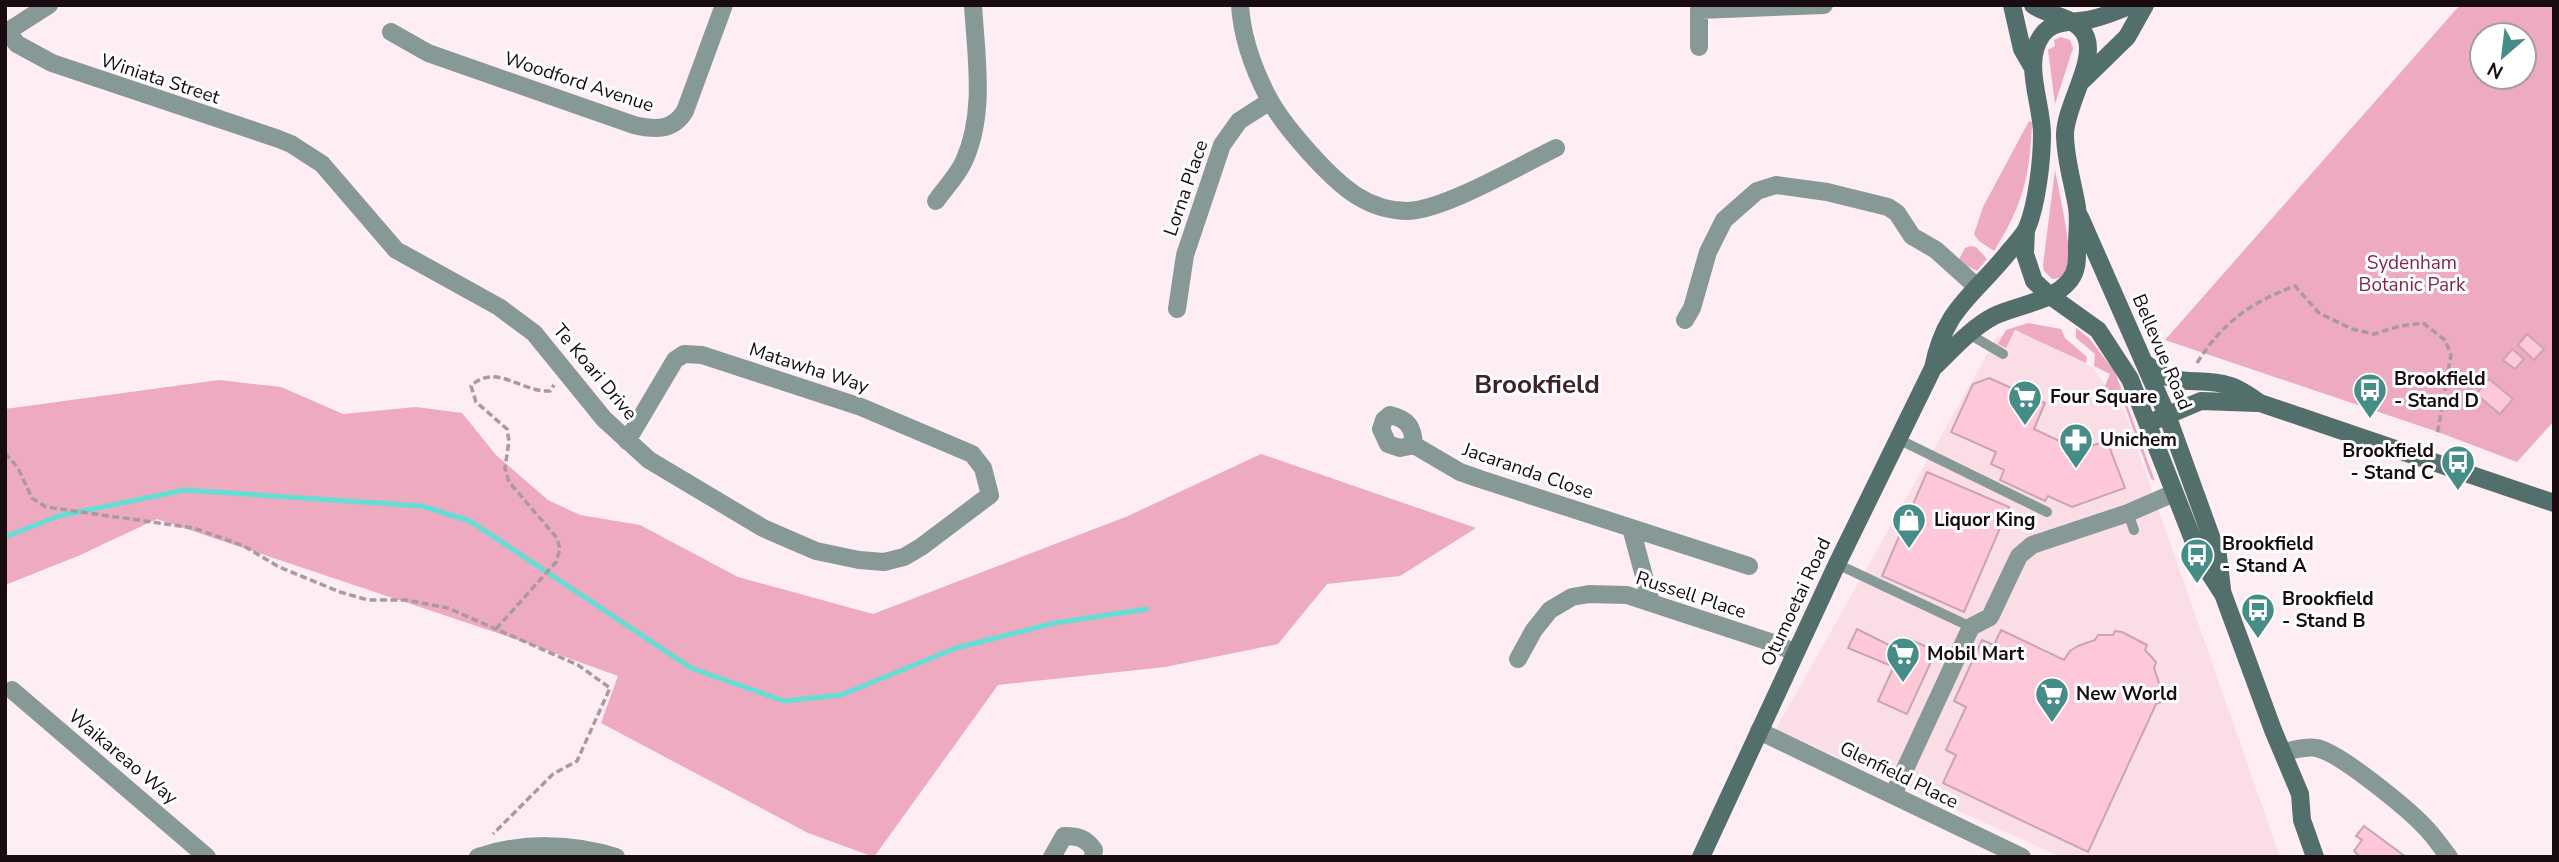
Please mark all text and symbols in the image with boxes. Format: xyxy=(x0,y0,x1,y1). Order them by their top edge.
north arrow xyxy=(2468,21,2538,91)
street label: Woodford Avenue xyxy=(501,46,657,118)
street label: Winiata Street xyxy=(97,47,223,111)
text: N xyxy=(2483,55,2508,85)
street label: Lorna Place xyxy=(1157,137,1215,239)
park label: Sydenham Botanic Park xyxy=(2359,250,2466,298)
street label: Bellevue Road xyxy=(2126,290,2198,414)
street label: Te Koari Drive xyxy=(547,318,643,426)
street label: Matawha Way xyxy=(746,336,872,400)
place label: Brookfield - Stand D xyxy=(2394,366,2486,414)
district label: Brookfield xyxy=(1474,367,1600,402)
bus stop icon: Brookfield - Stand D xyxy=(2351,371,2389,420)
supermarket icon: Four Square xyxy=(2006,378,2044,427)
place label: Four Square xyxy=(2050,384,2157,410)
pharmacy icon: Unichem xyxy=(2057,421,2095,470)
place label: Unichem xyxy=(2100,427,2177,453)
street label: Jacaranda Close xyxy=(1458,436,1597,506)
place label: Brookfield - Stand C xyxy=(2342,438,2434,486)
bus stop icon: Brookfield - Stand C xyxy=(2439,443,2477,492)
shop icon: Liquor King xyxy=(1890,501,1928,550)
place label: Liquor King xyxy=(1934,507,2036,533)
place label: Brookfield - Stand A xyxy=(2222,531,2314,579)
street label: Otumoetai Road xyxy=(1755,534,1837,670)
bus stop icon: Brookfield - Stand A xyxy=(2178,536,2216,585)
street label: Russell Place xyxy=(1633,565,1749,625)
place label: Brookfield - Stand B xyxy=(2282,586,2374,634)
bus stop icon: Brookfield - Stand B xyxy=(2239,591,2277,640)
supermarket icon: Mobil Mart xyxy=(1884,635,1922,684)
place label: Mobil Mart xyxy=(1927,641,2025,667)
supermarket icon: New World xyxy=(2033,675,2071,724)
place label: New World xyxy=(2076,681,2177,707)
street label: Waikareao Way xyxy=(63,703,183,811)
street label: Glenfield Place xyxy=(1835,735,1963,815)

